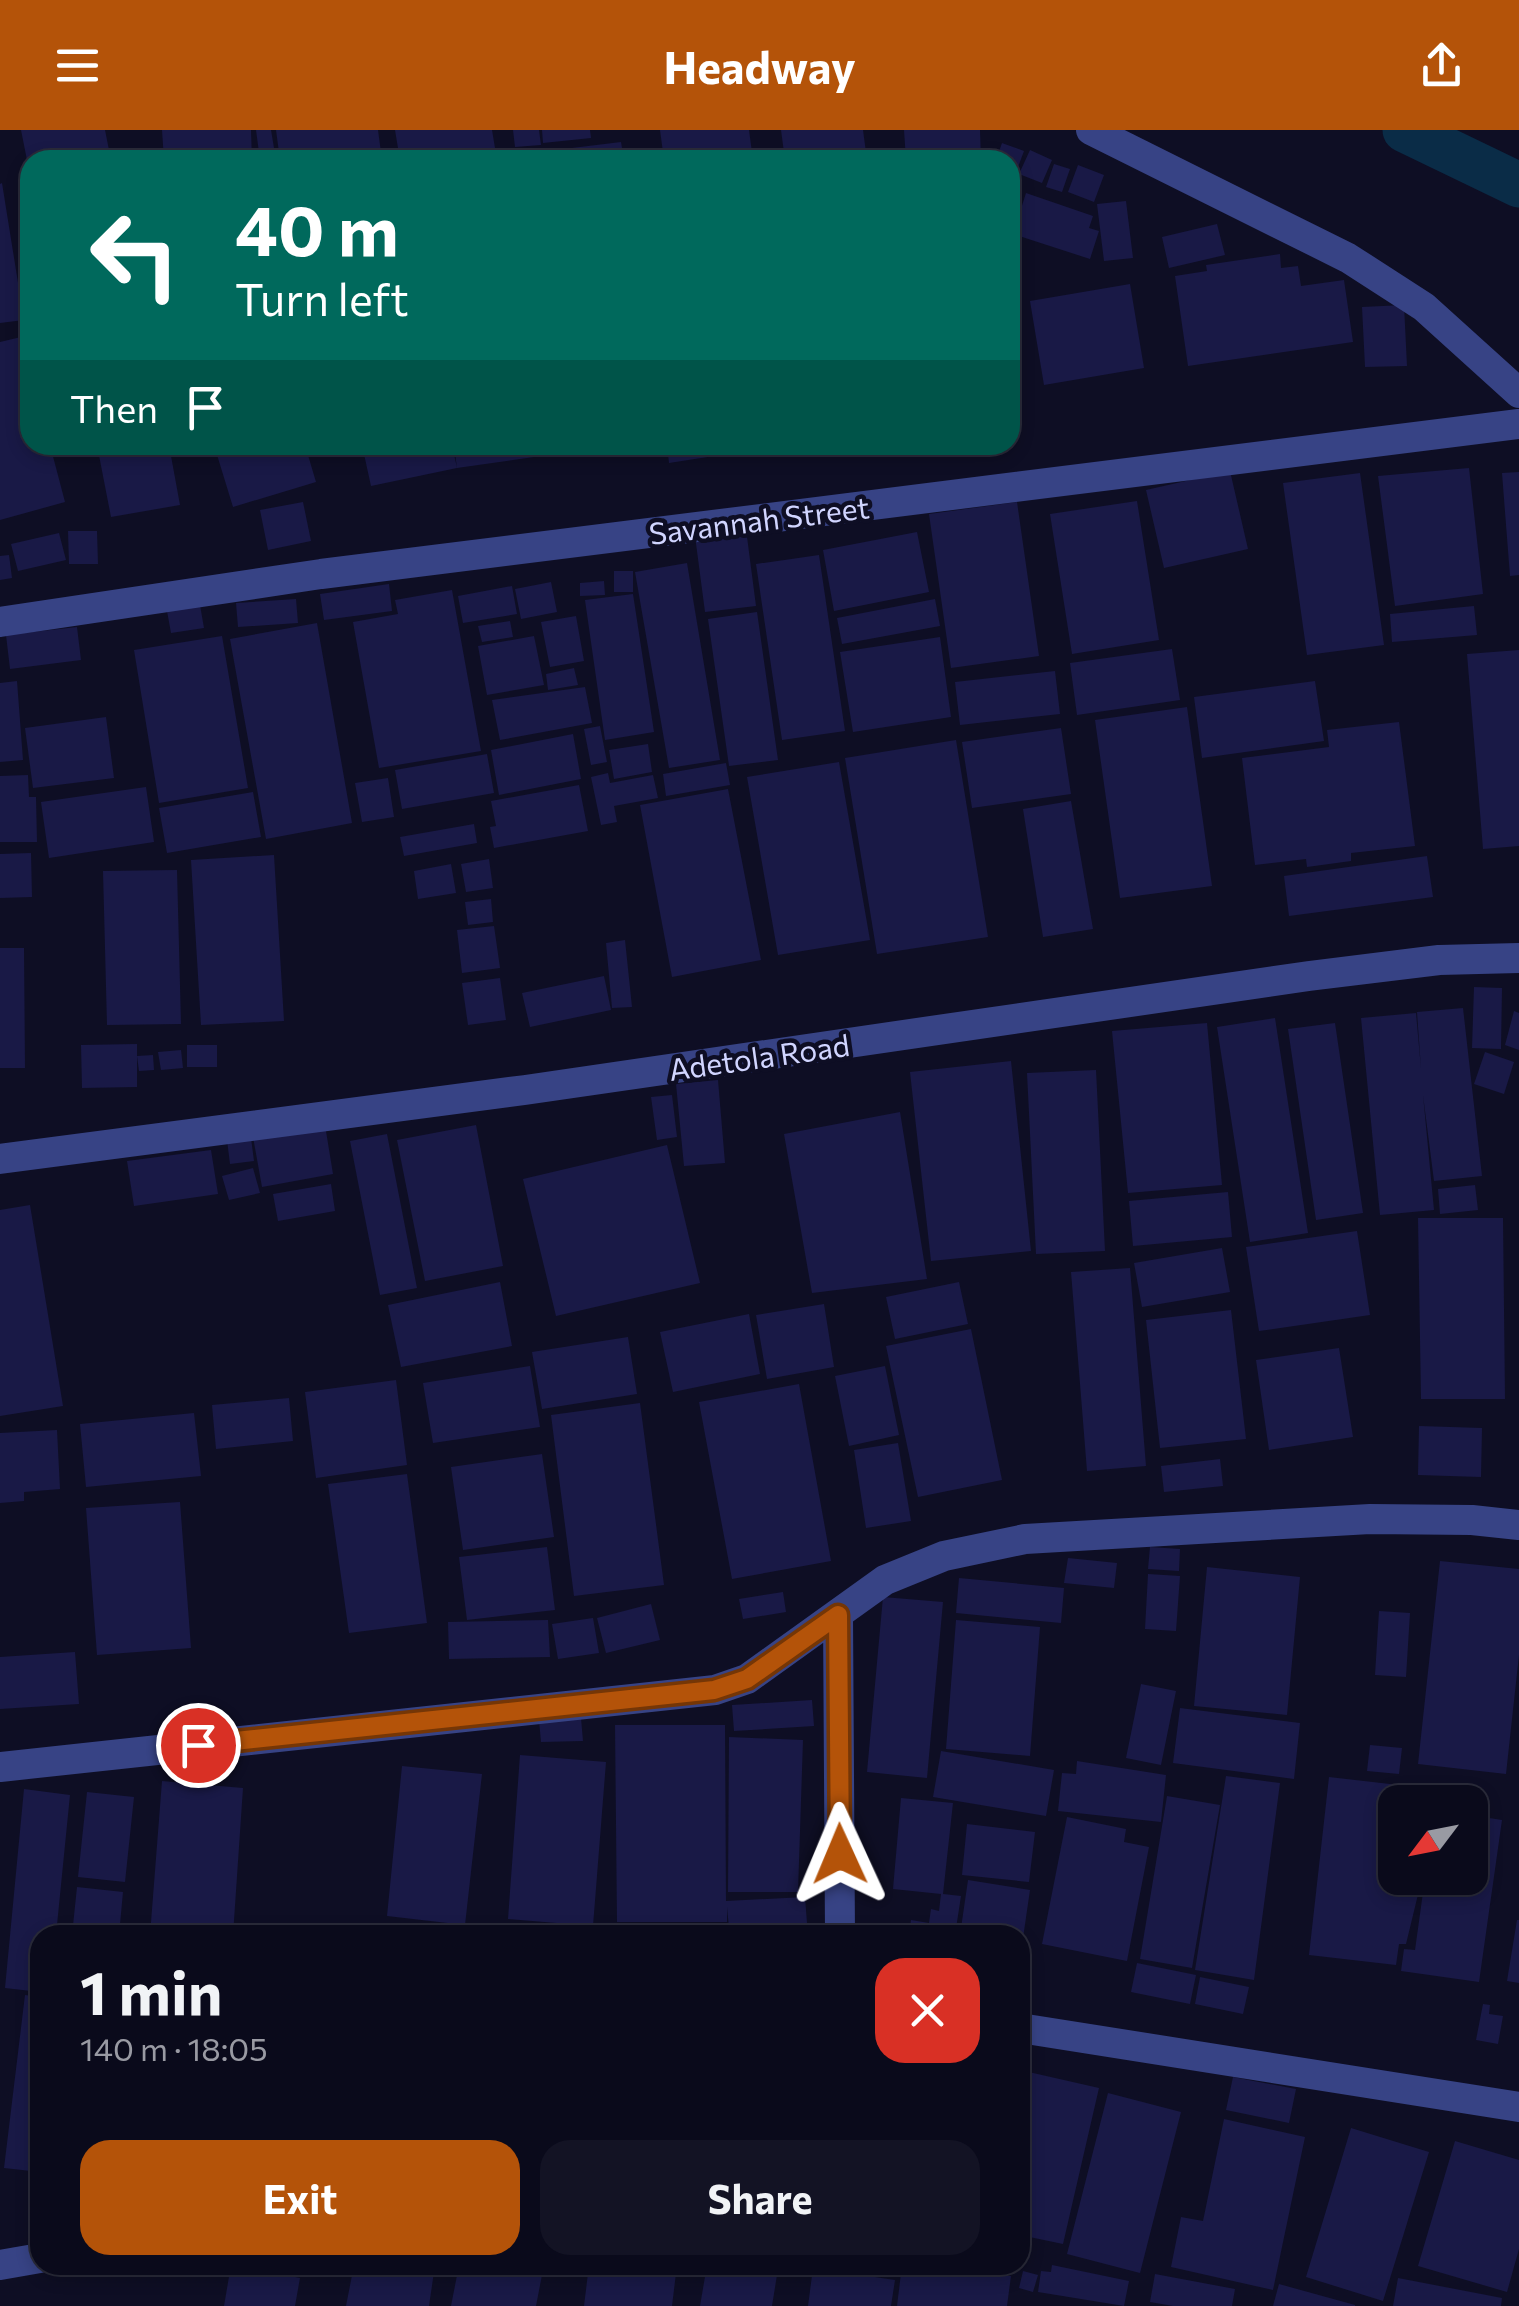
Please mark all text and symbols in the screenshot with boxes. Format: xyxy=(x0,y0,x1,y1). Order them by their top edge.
icon: menu xyxy=(50,38,105,93)
text: Headway xyxy=(663,38,856,93)
icon: share xyxy=(1414,38,1469,93)
text: 40 m xyxy=(235,185,399,270)
icon: left xyxy=(70,190,200,320)
text: Turn left xyxy=(235,270,409,325)
icon: arrive xyxy=(178,380,233,435)
text: Then xyxy=(70,384,158,431)
street label: Savannah Street xyxy=(647,487,871,551)
street label: Adetola Road xyxy=(666,1025,852,1087)
pin xyxy=(156,1703,241,1788)
icon: arrive xyxy=(171,1718,226,1773)
north arrow xyxy=(1378,1785,1488,1895)
map controls xyxy=(1378,1785,1488,1895)
position arrow xyxy=(788,1802,892,1906)
text: 1 min xyxy=(80,1954,222,2027)
button: close xyxy=(875,1958,980,2063)
text: 140 m · 18:05 xyxy=(80,2028,268,2068)
button: Exit xyxy=(80,2140,520,2255)
button: Share xyxy=(540,2140,980,2255)

